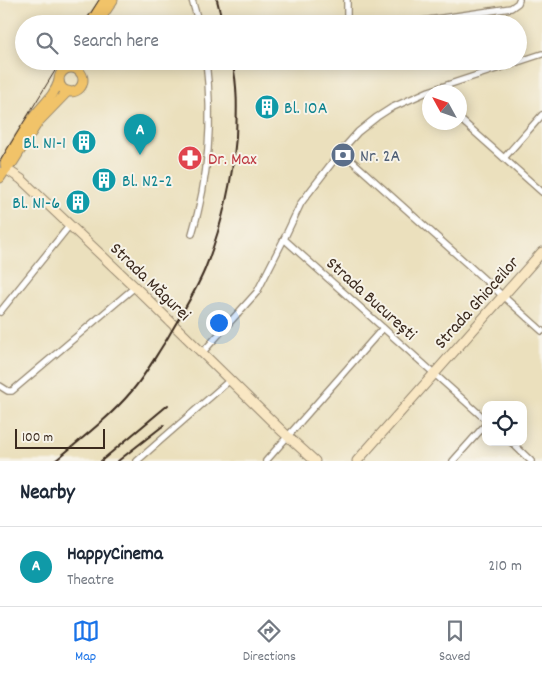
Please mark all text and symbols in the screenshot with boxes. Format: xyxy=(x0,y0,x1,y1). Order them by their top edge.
search box xyxy=(15,15,527,70)
icon: search xyxy=(33,29,61,57)
text: Search here xyxy=(73,29,159,56)
north arrow xyxy=(422,85,467,130)
building icon: Bl. 10A xyxy=(254,94,280,120)
place label: Bl. 10A xyxy=(284,97,328,122)
pin: A xyxy=(124,114,156,155)
building icon: Bl. N1-1 xyxy=(71,129,97,155)
place label: Bl. N1-1 xyxy=(23,132,66,157)
bank icon: Nr. 2A xyxy=(330,142,356,168)
pharmacy icon: Dr. Max xyxy=(177,145,203,171)
place label: Nr. 2A xyxy=(360,145,401,170)
place label: Dr. Max xyxy=(208,148,257,173)
building icon: Bl. N2-2 xyxy=(91,167,117,193)
place label: Bl. N2-2 xyxy=(122,170,173,195)
building icon: Bl. N1-6 xyxy=(65,189,91,215)
place label: Bl. N1-6 xyxy=(12,192,60,217)
street label: Strada Măgurei xyxy=(103,238,195,328)
street label: Strada București xyxy=(320,252,421,347)
street label: Strada Ghioceilor xyxy=(430,252,526,355)
your location xyxy=(206,310,232,336)
map controls xyxy=(482,401,527,446)
button: locate xyxy=(482,401,527,446)
scale bar xyxy=(15,426,105,449)
text: 100 m xyxy=(22,428,53,448)
text: Nearby xyxy=(20,479,75,509)
text: HappyCinema xyxy=(67,542,163,569)
text: A xyxy=(32,555,40,578)
text: 210 m xyxy=(488,555,522,578)
text: Theatre xyxy=(67,569,114,592)
tab: Map xyxy=(72,617,100,667)
tab: Directions xyxy=(243,617,296,667)
tab: Saved xyxy=(439,617,470,667)

